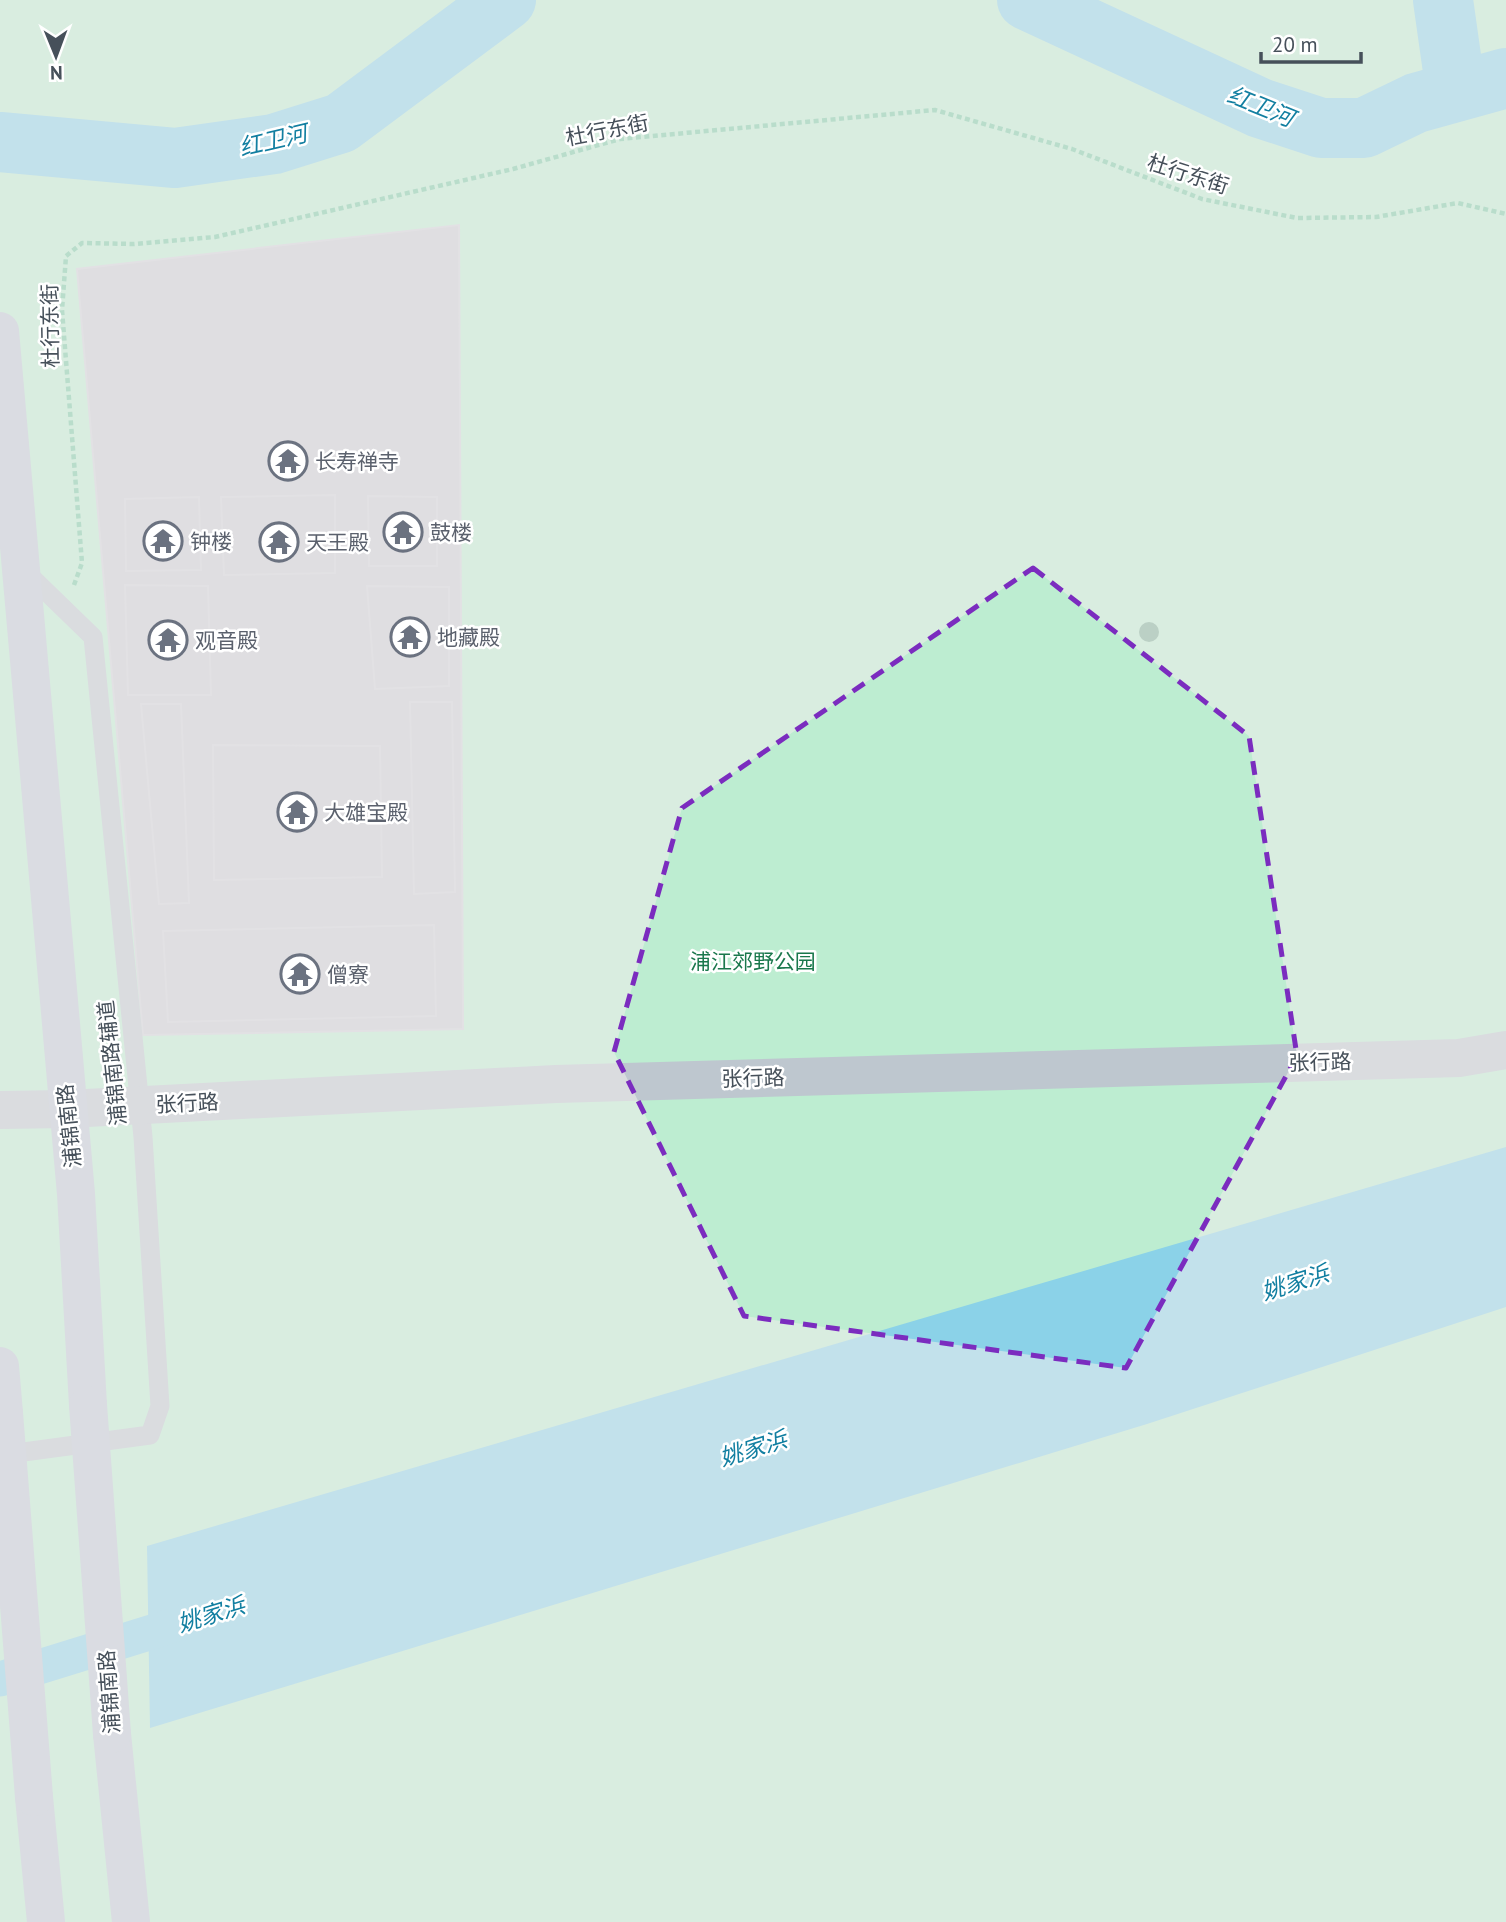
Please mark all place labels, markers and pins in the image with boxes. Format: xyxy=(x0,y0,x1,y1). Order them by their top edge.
temple icon: 长寿禅寺 xyxy=(267,440,309,482)
place label: 长寿禅寺 xyxy=(315,448,399,475)
temple icon: 鼓楼 xyxy=(382,511,424,553)
place label: 鼓楼 xyxy=(430,519,472,546)
temple icon: 钟楼 xyxy=(142,520,184,562)
temple icon: 天王殿 xyxy=(258,521,300,563)
place label: 钟楼 xyxy=(190,528,232,555)
place label: 天王殿 xyxy=(306,529,369,556)
temple icon: 地藏殿 xyxy=(389,616,431,658)
temple icon: 观音殿 xyxy=(147,619,189,661)
place label: 地藏殿 xyxy=(437,624,500,651)
place label: 观音殿 xyxy=(195,627,258,654)
temple icon: 大雄宝殿 xyxy=(276,791,318,833)
place label: 大雄宝殿 xyxy=(324,799,408,826)
temple icon: 僧寮 xyxy=(279,953,321,995)
place label: 僧寮 xyxy=(327,961,369,988)

